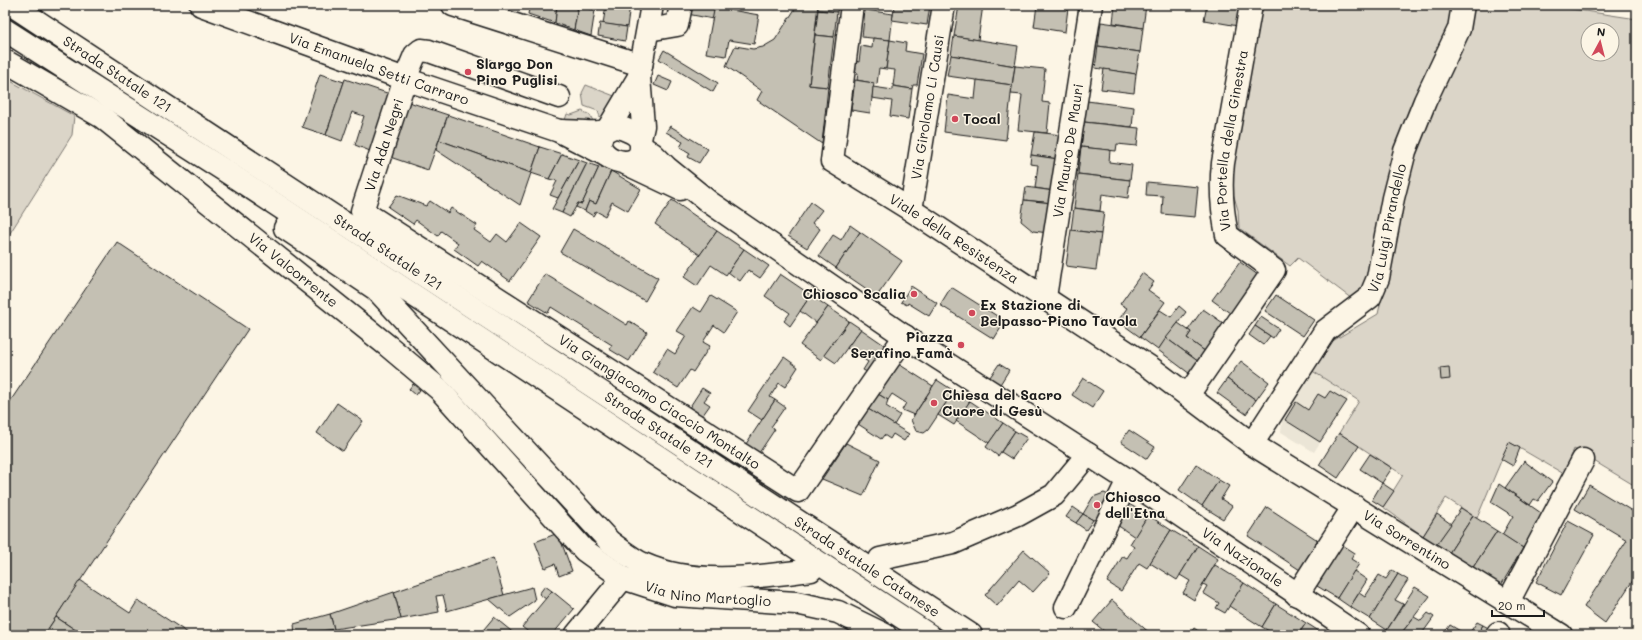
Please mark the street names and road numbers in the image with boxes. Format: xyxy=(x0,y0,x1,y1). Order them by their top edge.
street label: Via Emanuela Setti Carraro xyxy=(286,28,472,109)
street label: Strada Statale 121 xyxy=(59,31,176,116)
street label: Via Girolamo Li Causi xyxy=(906,33,948,181)
street label: Via Portella della Ginestra xyxy=(1212,48,1252,233)
street label: Via Mauro De Mauri xyxy=(1048,82,1087,219)
street label: Via Ada Negri xyxy=(360,96,407,194)
street label: Via Luigi Pirandello xyxy=(1363,162,1410,296)
street label: Viale della Resistenza xyxy=(886,189,1023,288)
street label: Strada Statale 121 xyxy=(330,209,447,294)
street label: Via Valcorrente xyxy=(245,228,342,311)
street label: Via Giangiacomo Ciaccio Montalto xyxy=(555,330,764,473)
street label: Strada Statale 121 xyxy=(601,387,717,472)
street label: Via Sorrentino xyxy=(1360,505,1455,574)
street label: Strada statale Catanese xyxy=(791,511,944,621)
street label: Via Nazionale xyxy=(1198,522,1287,591)
street label: Via Nino Martoglio xyxy=(643,576,772,610)

